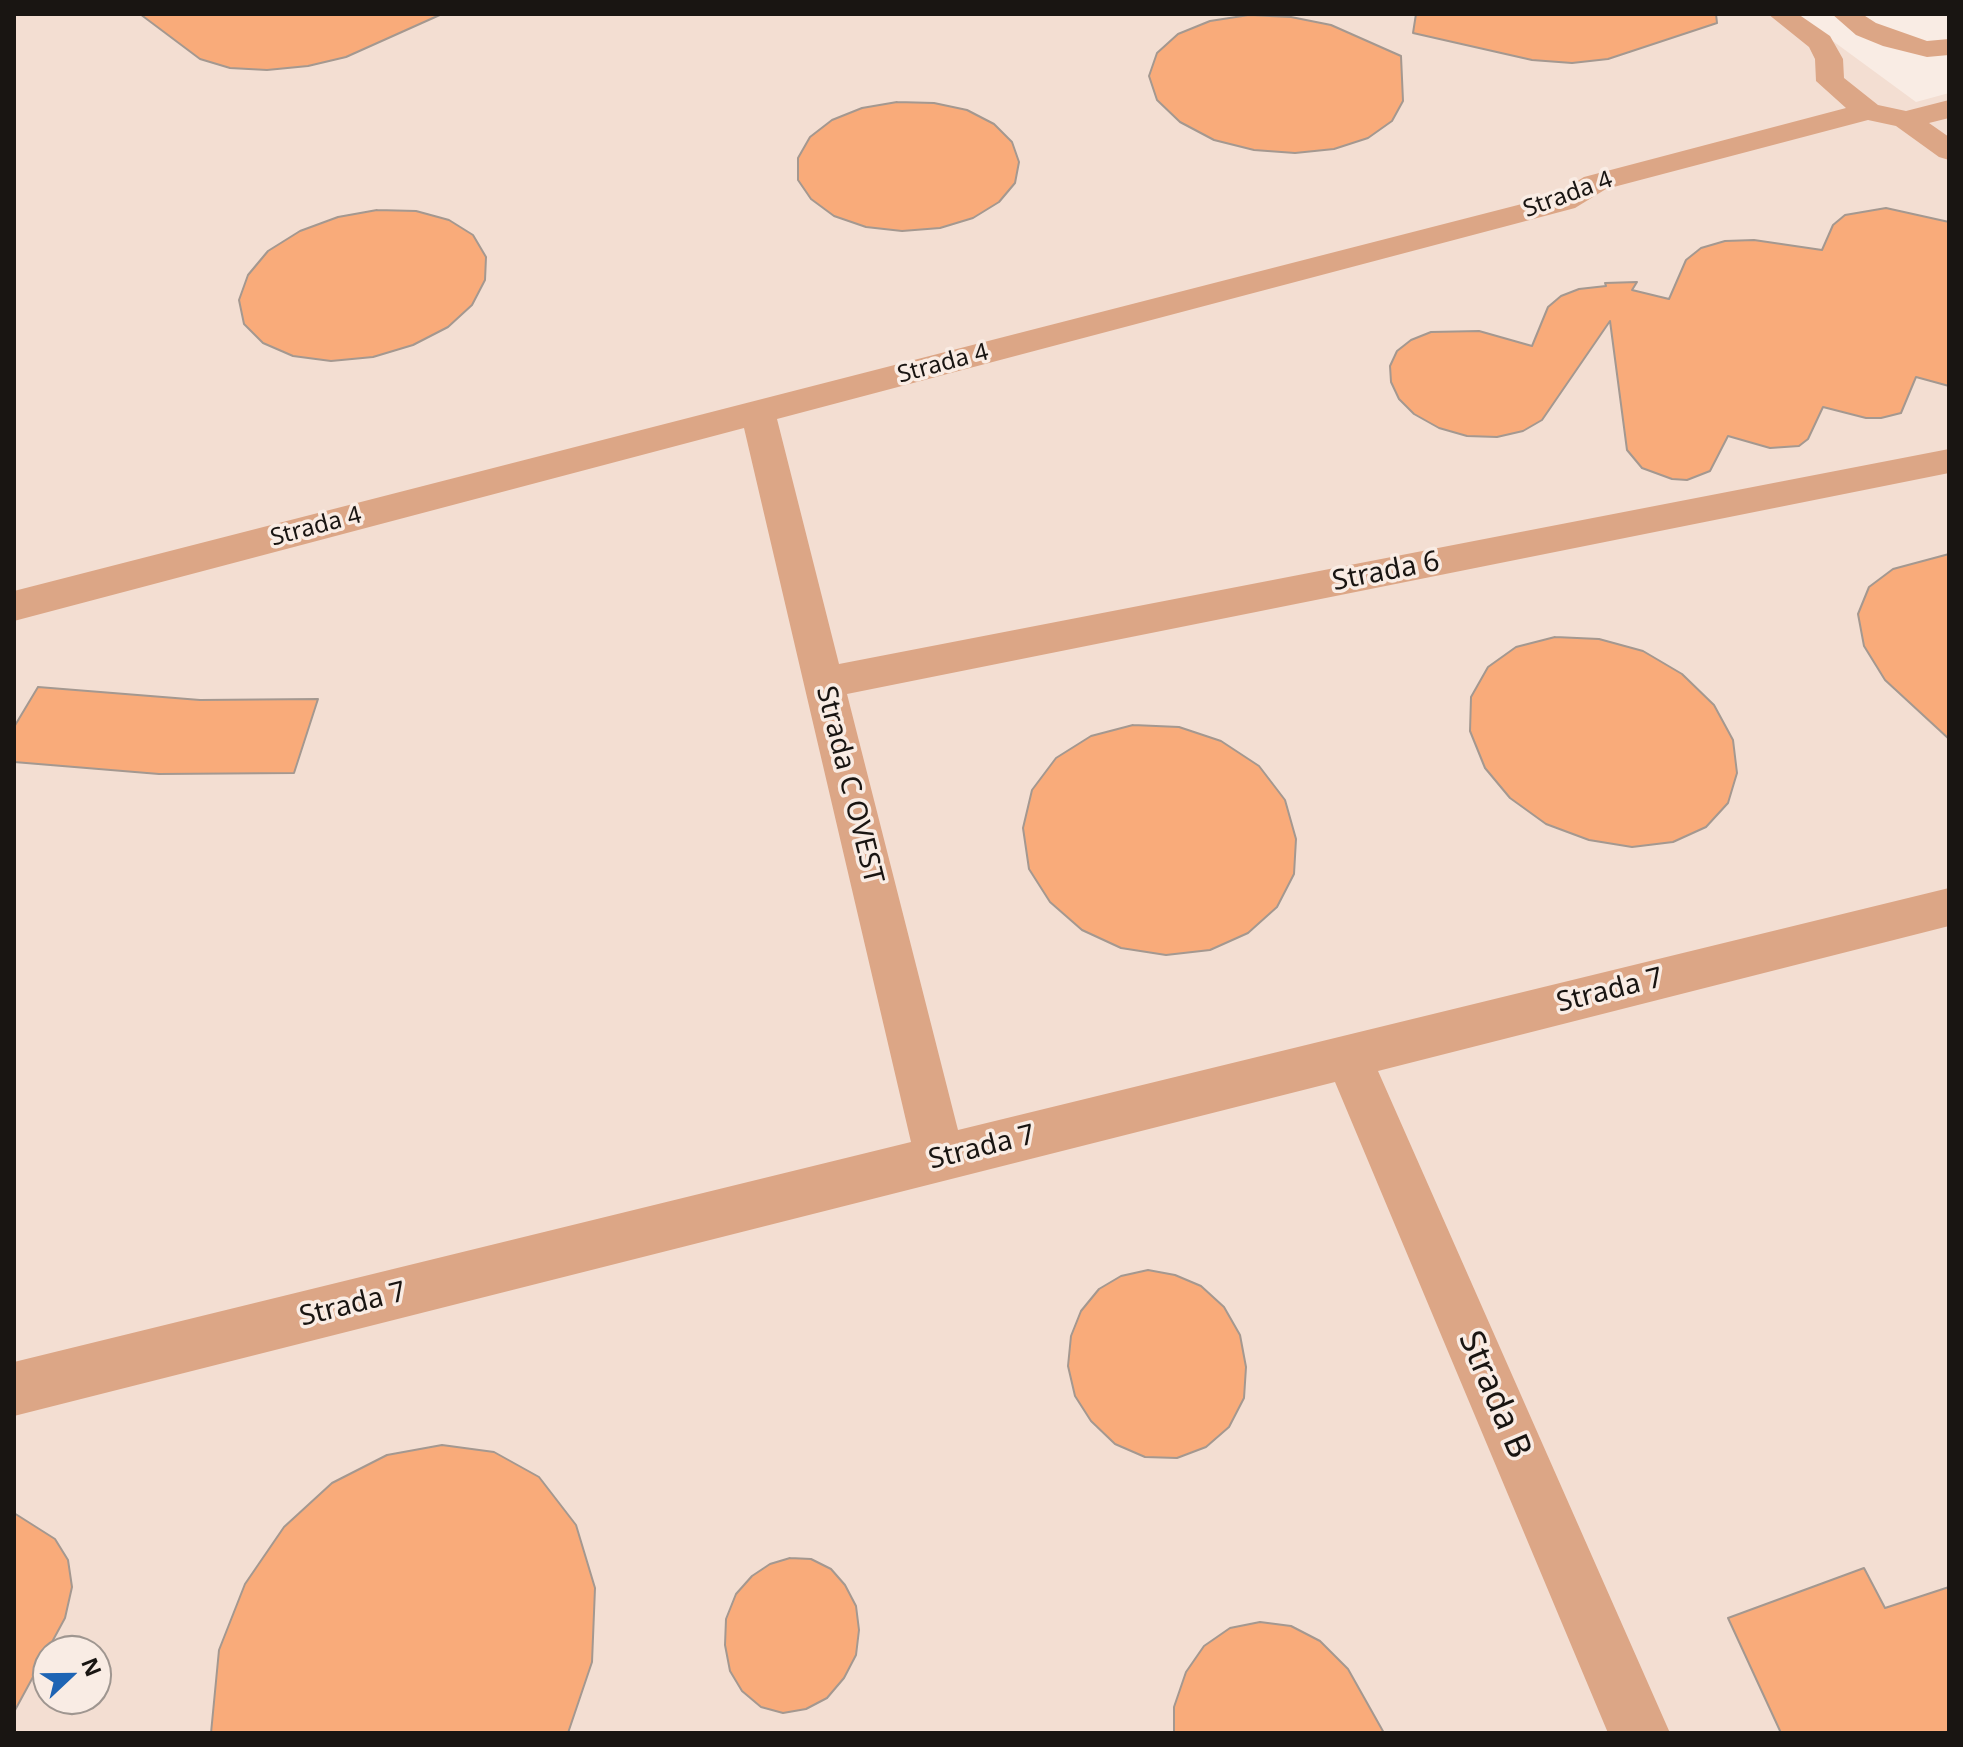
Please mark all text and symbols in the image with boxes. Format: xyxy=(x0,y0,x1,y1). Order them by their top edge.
street label: Strada 4 xyxy=(1519,166,1617,224)
street label: Strada 4 xyxy=(894,338,992,390)
street label: Strada 4 xyxy=(267,501,365,553)
street label: Strada 6 xyxy=(1330,545,1442,599)
street label: Strada C OVEST xyxy=(808,683,890,887)
street label: Strada 7 xyxy=(1553,962,1667,1020)
street label: Strada 7 xyxy=(925,1119,1039,1177)
street label: Strada 7 xyxy=(296,1276,410,1334)
street label: Strada B xyxy=(1449,1325,1539,1465)
north arrow xyxy=(32,1635,112,1715)
text: N xyxy=(75,1653,110,1681)

